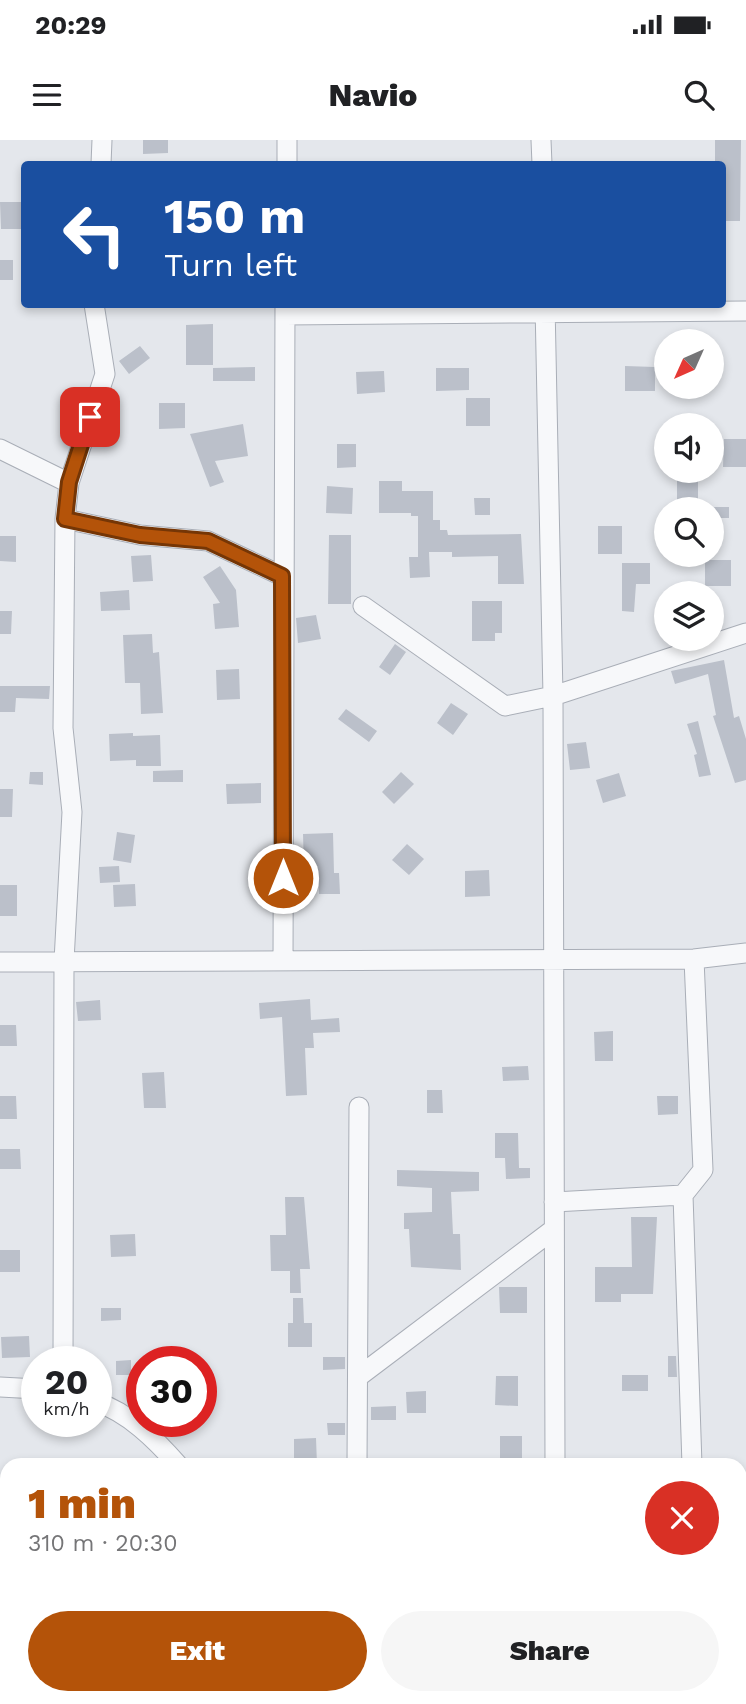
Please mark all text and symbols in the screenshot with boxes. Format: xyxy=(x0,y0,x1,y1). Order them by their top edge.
text: 20:29 xyxy=(35,10,107,40)
icon: menu xyxy=(28,76,66,114)
text: Navio xyxy=(329,76,417,114)
icon: search xyxy=(680,76,718,114)
text: 150 m xyxy=(164,187,305,245)
icon: left xyxy=(49,189,140,280)
text: Turn left xyxy=(164,246,297,284)
north arrow xyxy=(654,329,724,399)
map controls xyxy=(654,329,724,651)
pin xyxy=(60,387,120,447)
icon: arrive xyxy=(71,398,109,436)
button: sound xyxy=(654,413,724,483)
button: search xyxy=(654,497,724,567)
button: layers xyxy=(654,581,724,651)
position arrow xyxy=(246,841,320,915)
speed limit sign: 30 xyxy=(126,1346,217,1437)
text: 20 xyxy=(45,1361,88,1403)
text: km/h xyxy=(43,1398,90,1419)
text: 1 min xyxy=(28,1479,136,1528)
button: close xyxy=(645,1481,719,1555)
text: 310 m · 20:30 xyxy=(28,1530,178,1557)
button: Exit xyxy=(28,1611,367,1691)
button: Share xyxy=(381,1611,719,1691)

